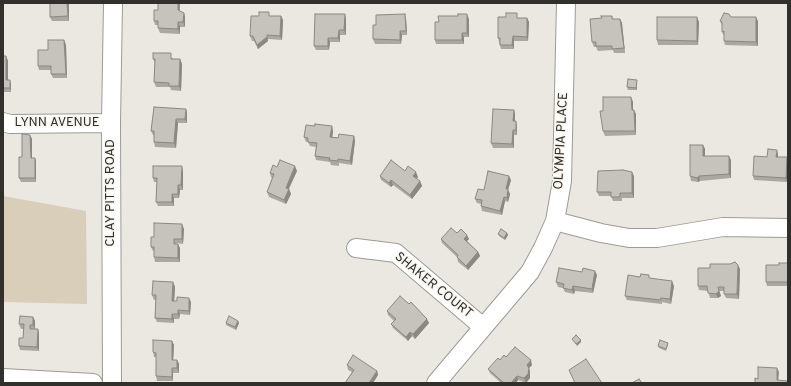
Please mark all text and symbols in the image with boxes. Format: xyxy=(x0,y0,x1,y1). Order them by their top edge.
street label: OLYMPIA PLACE xyxy=(552,92,572,190)
street label: LYNN AVENUE xyxy=(14,115,100,131)
street label: CLAY PITTS ROAD xyxy=(103,139,119,247)
street label: SHAKER COURT xyxy=(391,250,475,322)

